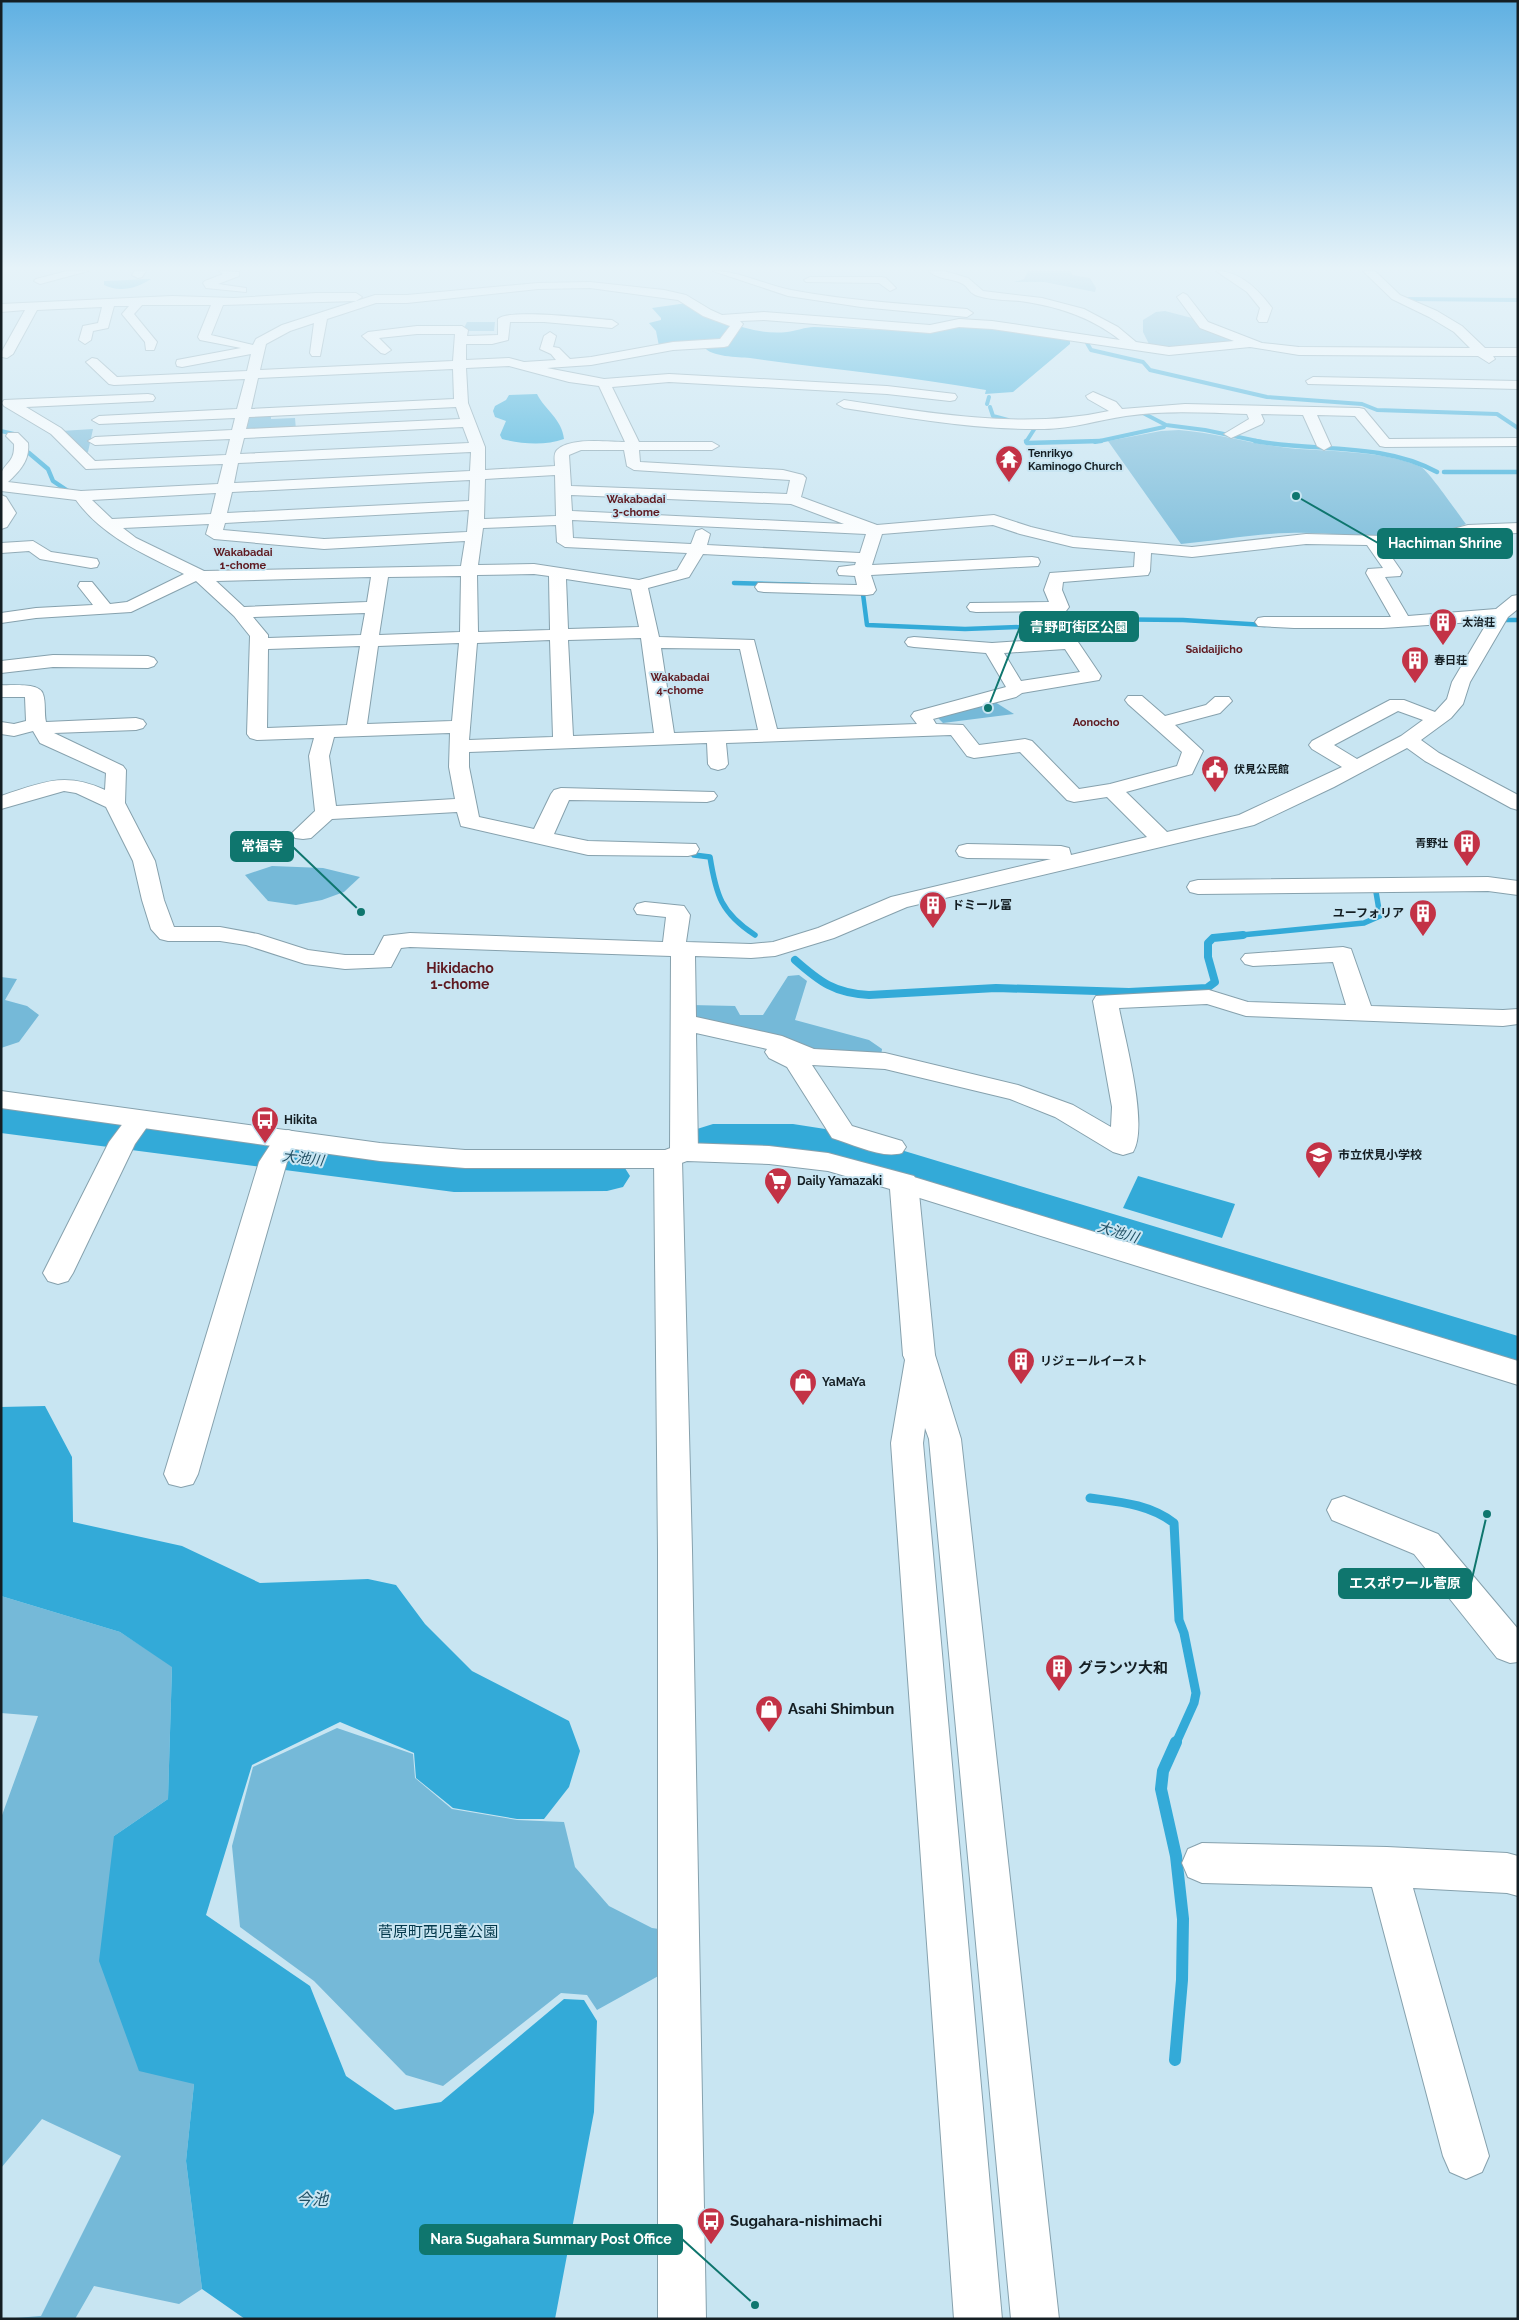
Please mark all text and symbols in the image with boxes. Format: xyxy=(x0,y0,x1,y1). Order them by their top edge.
temple icon: Tenrikyo Kaminogo Church xyxy=(994,444,1024,483)
place label: Tenrikyo Kaminogo Church xyxy=(1028,447,1123,473)
district label: Wakabadai 3-chome xyxy=(606,493,666,519)
callout: Hachiman Shrine xyxy=(1378,529,1512,558)
text: Hachiman Shrine xyxy=(1388,535,1503,551)
district label: Wakabadai 1-chome xyxy=(213,546,273,572)
building icon: 太治荘 xyxy=(1428,607,1458,646)
callout: 青野町街区公園 xyxy=(1020,612,1138,641)
place label: 太治荘 xyxy=(1462,616,1495,629)
text: 青野町街区公園 xyxy=(1030,619,1128,635)
district label: Saidaijicho xyxy=(1185,643,1243,656)
building icon: 春日荘 xyxy=(1400,645,1430,684)
place label: 春日荘 xyxy=(1434,654,1467,667)
district label: Wakabadai 4-chome xyxy=(650,671,710,697)
district label: Aonocho xyxy=(1073,716,1120,729)
public building icon: 伏見公民館 xyxy=(1200,754,1230,793)
place label: 伏見公民館 xyxy=(1234,763,1289,776)
building icon: 青野壮 xyxy=(1452,828,1482,867)
callout: 常福寺 xyxy=(231,832,293,861)
place label: 青野壮 xyxy=(1415,837,1448,850)
text: 常福寺 xyxy=(241,838,283,854)
building icon: ドミール冨 xyxy=(918,890,948,929)
place label: ドミール冨 xyxy=(952,898,1012,912)
building icon: ユーフォリア xyxy=(1408,898,1438,937)
place label: ユーフォリア xyxy=(1333,906,1404,920)
district label: Hikidacho 1-chome xyxy=(426,960,494,992)
bus stop icon: Hikita xyxy=(250,1105,280,1144)
place label: Hikita xyxy=(284,1113,317,1127)
school or university icon: 市立伏見小学校 xyxy=(1304,1140,1334,1179)
water label: 大池川 xyxy=(281,1148,327,1169)
place label: 市立伏見小学校 xyxy=(1338,1148,1422,1162)
supermarket icon: Daily Yamazaki xyxy=(763,1166,793,1205)
place label: Daily Yamazaki xyxy=(797,1174,882,1188)
water label: 大池川 xyxy=(1096,1218,1142,1246)
building icon: リジェールイースト xyxy=(1006,1346,1036,1385)
place label: リジェールイースト xyxy=(1040,1354,1147,1368)
shop icon: YaMaYa xyxy=(788,1367,818,1406)
place label: YaMaYa xyxy=(822,1375,866,1389)
callout: エスポワール菅原 xyxy=(1339,1569,1471,1598)
text: エスポワール菅原 xyxy=(1349,1575,1461,1591)
building icon: グランツ大和 xyxy=(1044,1653,1074,1692)
place label: グランツ大和 xyxy=(1078,1659,1168,1677)
shop icon: Asahi Shimbun xyxy=(754,1694,784,1733)
place label: Asahi Shimbun xyxy=(788,1700,894,1718)
park label: 菅原町西児童公園 xyxy=(378,1923,498,1941)
water label: 今池 xyxy=(296,2190,330,2209)
bus stop icon: Sugahara-nishimachi xyxy=(696,2206,726,2245)
place label: Sugahara-nishimachi xyxy=(730,2212,882,2230)
callout: Nara Sugahara Summary Post Office xyxy=(420,2225,682,2254)
text: Nara Sugahara Summary Post Office xyxy=(430,2231,672,2247)

